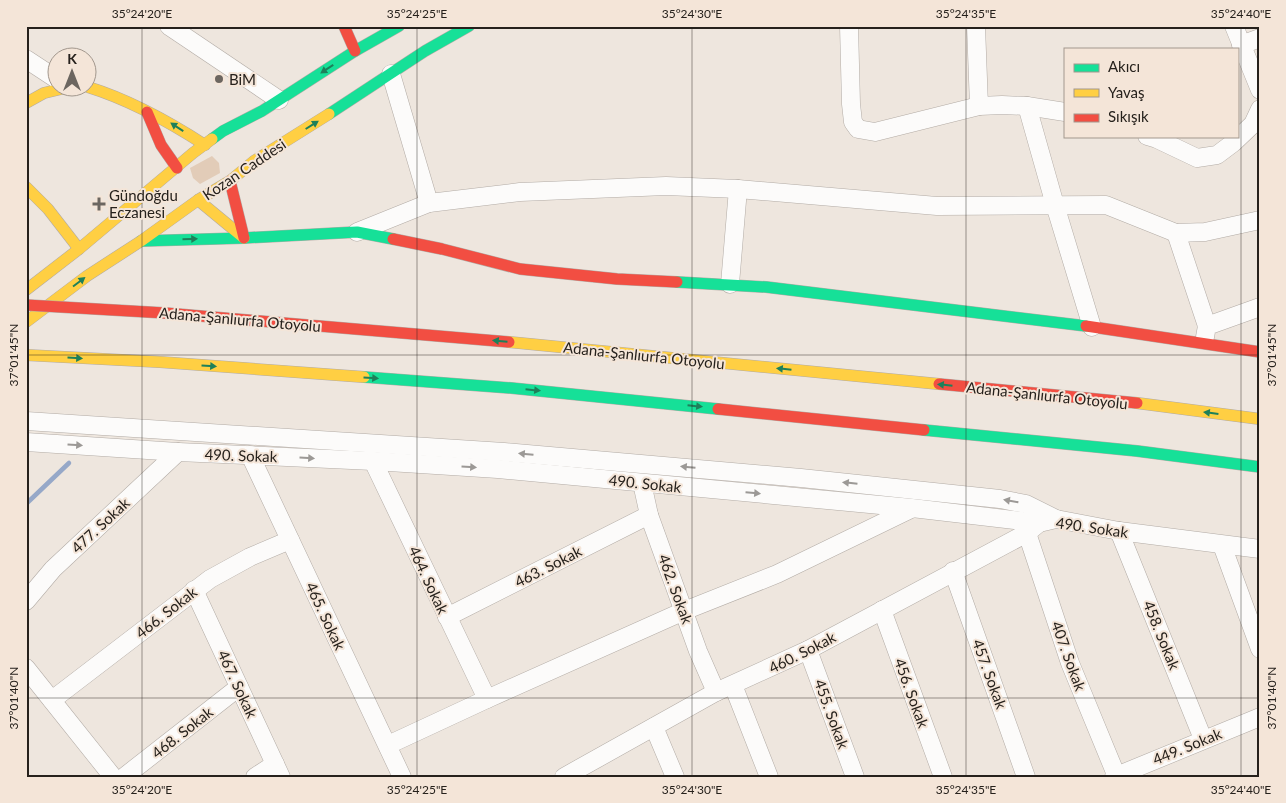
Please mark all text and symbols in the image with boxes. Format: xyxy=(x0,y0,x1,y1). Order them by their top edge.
text: 35°24'20"E xyxy=(112,6,172,21)
text: 35°24'25"E xyxy=(387,6,447,21)
text: 35°24'30"E xyxy=(662,6,722,21)
text: 35°24'35"E xyxy=(936,6,996,21)
text: 35°24'40"E xyxy=(1211,6,1271,21)
north arrow xyxy=(48,48,98,98)
legend xyxy=(1064,48,1238,138)
text: K xyxy=(67,50,77,67)
text: Akıcı xyxy=(1108,57,1140,75)
one-way arrow xyxy=(320,64,333,74)
place label: BiM xyxy=(229,70,256,88)
marker: BiM xyxy=(213,73,225,85)
text: Yavaş xyxy=(1108,83,1145,101)
text: Sıkışık xyxy=(1108,107,1149,125)
one-way arrow xyxy=(306,120,319,129)
one-way arrow xyxy=(170,122,183,131)
street label: Kozan Caddesi xyxy=(199,135,289,203)
place label: Gündoğdu Eczanesi xyxy=(109,186,178,221)
marker: Gündoğdu Eczanesi xyxy=(93,198,105,210)
one-way arrow xyxy=(182,235,198,243)
one-way arrow xyxy=(72,277,86,287)
street label: Adana-Şanlıurfa Otoyolu xyxy=(158,303,322,335)
text: 37°01'45"N xyxy=(6,324,21,386)
text: 37°01'45"N xyxy=(1264,324,1279,386)
one-way arrow xyxy=(492,336,508,344)
street label: Adana-Şanlıurfa Otoyolu xyxy=(562,338,726,372)
one-way arrow xyxy=(67,354,83,362)
one-way arrow xyxy=(201,362,217,370)
one-way arrow xyxy=(775,364,791,372)
one-way arrow xyxy=(363,374,379,382)
street label: Adana-Şanlıurfa Otoyolu xyxy=(965,378,1129,412)
one-way arrow xyxy=(937,381,953,389)
one-way arrow xyxy=(525,386,541,394)
one-way arrow xyxy=(687,402,703,410)
one-way arrow xyxy=(1203,409,1219,417)
one-way arrow xyxy=(67,442,83,450)
street label: 490. Sokak xyxy=(204,445,278,465)
one-way arrow xyxy=(518,450,534,458)
one-way arrow xyxy=(299,454,315,462)
one-way arrow xyxy=(680,463,696,471)
one-way arrow xyxy=(461,464,477,472)
street label: 490. Sokak xyxy=(608,470,683,496)
one-way arrow xyxy=(842,479,858,487)
one-way arrow xyxy=(745,490,761,498)
street label: 477. Sokak xyxy=(67,493,133,556)
one-way arrow xyxy=(1003,497,1019,505)
street label: 490. Sokak xyxy=(1055,513,1130,541)
street label: 463. Sokak xyxy=(511,541,585,591)
street label: 464. Sokak xyxy=(405,543,453,617)
street label: 462. Sokak xyxy=(655,552,697,627)
street label: 465. Sokak xyxy=(302,579,350,653)
street label: 466. Sokak xyxy=(132,582,201,641)
street label: 458. Sokak xyxy=(1140,598,1184,672)
street label: 407. Sokak xyxy=(1048,619,1090,694)
street label: 460. Sokak xyxy=(765,627,839,677)
street label: 457. Sokak xyxy=(969,637,1011,712)
street label: 467. Sokak xyxy=(214,647,262,721)
street label: 456. Sokak xyxy=(891,656,933,731)
text: 37°01'40"N xyxy=(6,667,21,729)
text: 37°01'40"N xyxy=(1264,667,1279,729)
street label: 455. Sokak xyxy=(811,677,853,752)
street label: 468. Sokak xyxy=(148,702,217,761)
street label: 449. Sokak xyxy=(1150,724,1224,768)
text: 35°24'20"E xyxy=(112,782,172,797)
text: 35°24'25"E xyxy=(387,782,447,797)
text: 35°24'30"E xyxy=(662,782,722,797)
text: 35°24'35"E xyxy=(936,782,996,797)
text: 35°24'40"E xyxy=(1211,782,1271,797)

